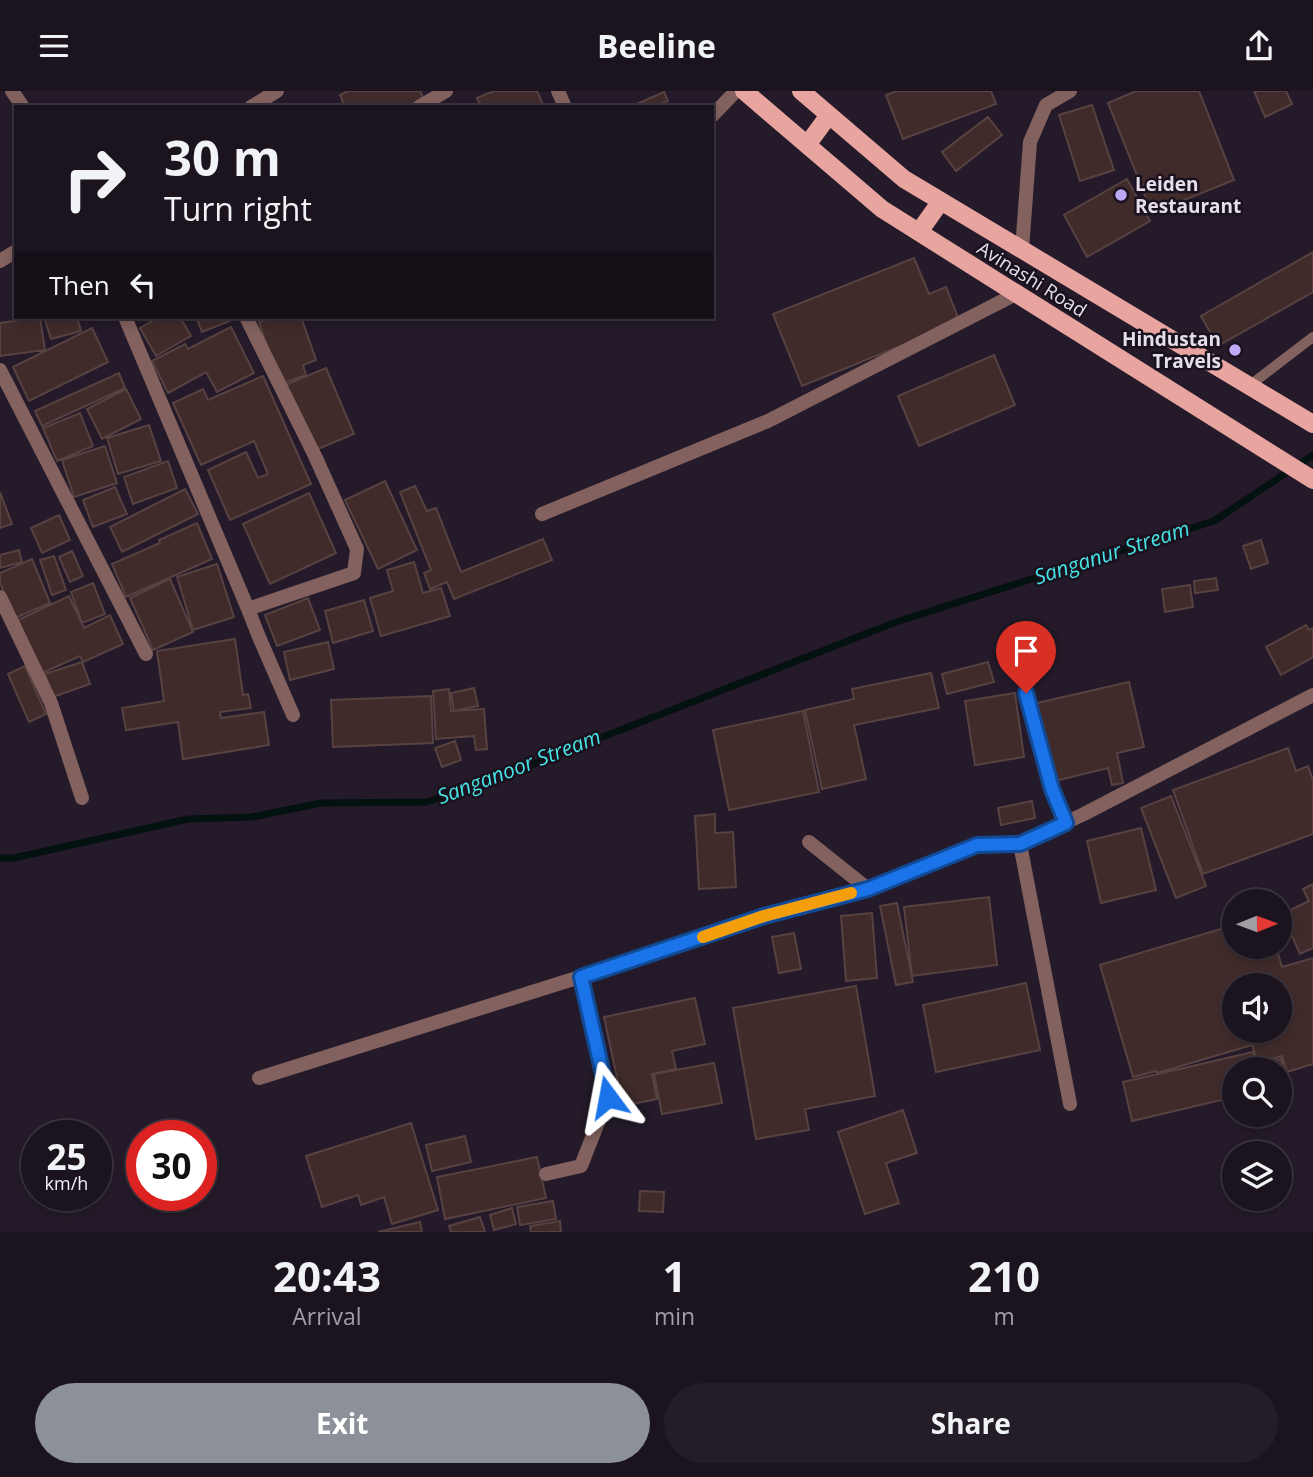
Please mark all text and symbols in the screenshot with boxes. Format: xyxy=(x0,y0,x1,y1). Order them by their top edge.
text: Beeline xyxy=(597,24,716,67)
icon: menu xyxy=(35,27,73,65)
icon: share xyxy=(1240,27,1278,65)
text: 30 m xyxy=(164,124,281,190)
icon: right xyxy=(49,133,140,224)
place label: Leiden Restaurant xyxy=(1135,171,1241,219)
text: Turn right xyxy=(164,187,312,230)
marker: Leiden Restaurant xyxy=(1113,187,1129,203)
street label: Avinashi Road xyxy=(972,235,1092,323)
icon: left xyxy=(124,266,162,304)
text: Then xyxy=(49,267,110,303)
place label: Hindustan Travels xyxy=(1122,326,1221,374)
marker: Hindustan Travels xyxy=(1227,342,1243,358)
water label: Sanganur Stream xyxy=(1030,514,1193,590)
pin xyxy=(996,621,1056,693)
icon: arrive xyxy=(1007,632,1045,670)
water label: Sanganoor Stream xyxy=(433,722,605,810)
north arrow xyxy=(1222,889,1292,959)
map controls xyxy=(1222,889,1292,1211)
button: sound xyxy=(1222,973,1292,1043)
button: search xyxy=(1222,1057,1292,1127)
position arrow xyxy=(571,1060,645,1134)
speed limit sign: 30 xyxy=(126,1120,217,1211)
text: 25 xyxy=(46,1133,87,1180)
button: layers xyxy=(1222,1141,1292,1211)
text: km/h xyxy=(45,1171,88,1195)
text: 20:43 xyxy=(273,1247,381,1304)
text: 1 xyxy=(662,1247,687,1304)
text: 210 xyxy=(968,1247,1040,1304)
text: Arrival xyxy=(292,1300,362,1332)
text: min xyxy=(654,1300,695,1332)
text: m xyxy=(993,1300,1015,1332)
button: Exit xyxy=(35,1383,650,1463)
button: Share xyxy=(664,1383,1278,1463)

